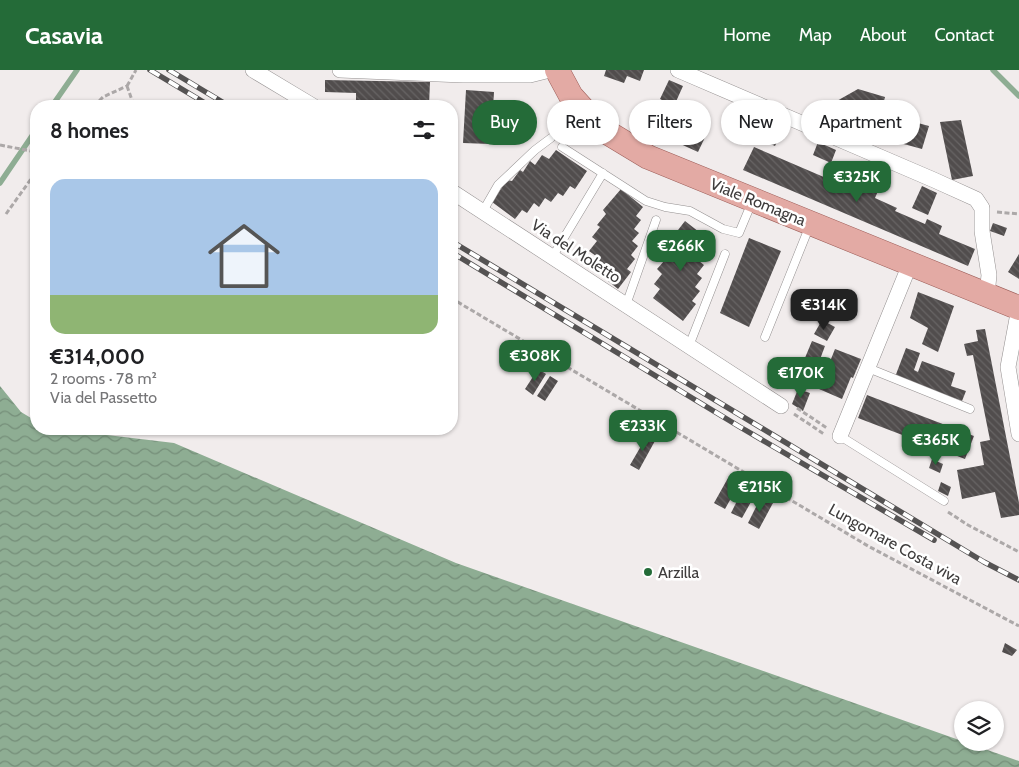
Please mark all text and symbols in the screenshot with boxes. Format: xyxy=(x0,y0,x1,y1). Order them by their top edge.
text: Casavia xyxy=(25,21,103,50)
text: Home xyxy=(723,24,771,46)
text: Map xyxy=(799,24,832,46)
text: About xyxy=(860,24,906,46)
text: Contact xyxy=(934,24,994,46)
chip: Buy xyxy=(472,100,537,145)
chip: Rent xyxy=(547,100,619,145)
chip: Filters xyxy=(629,100,711,145)
chip: New xyxy=(721,100,791,145)
chip: Apartment xyxy=(801,100,920,145)
icon: filters xyxy=(410,116,438,144)
text: 8 homes xyxy=(50,118,129,143)
pin: €325K xyxy=(822,160,892,203)
text: €325K xyxy=(834,167,880,186)
street label: Viale Romagna xyxy=(707,174,809,230)
icon: home xyxy=(199,211,289,301)
street label: Via del Moletto xyxy=(528,215,624,287)
pin: €266K xyxy=(646,230,716,272)
text: €266K xyxy=(658,236,704,255)
pin: €314K xyxy=(789,288,859,331)
text: €314K xyxy=(802,295,846,314)
pin: €308K xyxy=(500,340,570,382)
text: €314,000 xyxy=(50,344,145,369)
text: €308K xyxy=(510,346,560,365)
pin: €170K xyxy=(766,356,836,399)
text: €170K xyxy=(778,363,824,382)
text: 2 rooms · 78 m² xyxy=(50,369,157,388)
text: Via del Passetto xyxy=(50,388,157,407)
pin: €233K xyxy=(608,410,678,452)
text: €233K xyxy=(620,416,666,435)
pin: €365K xyxy=(901,424,971,466)
text: €365K xyxy=(913,430,959,449)
pin: €215K xyxy=(725,470,795,513)
text: €215K xyxy=(738,477,782,496)
street label: Lungomare Costa viva xyxy=(825,500,965,589)
place label: Arzilla xyxy=(658,563,699,582)
marker: Arzilla xyxy=(642,566,654,578)
map controls xyxy=(954,701,1004,751)
button: layers xyxy=(954,701,1004,751)

